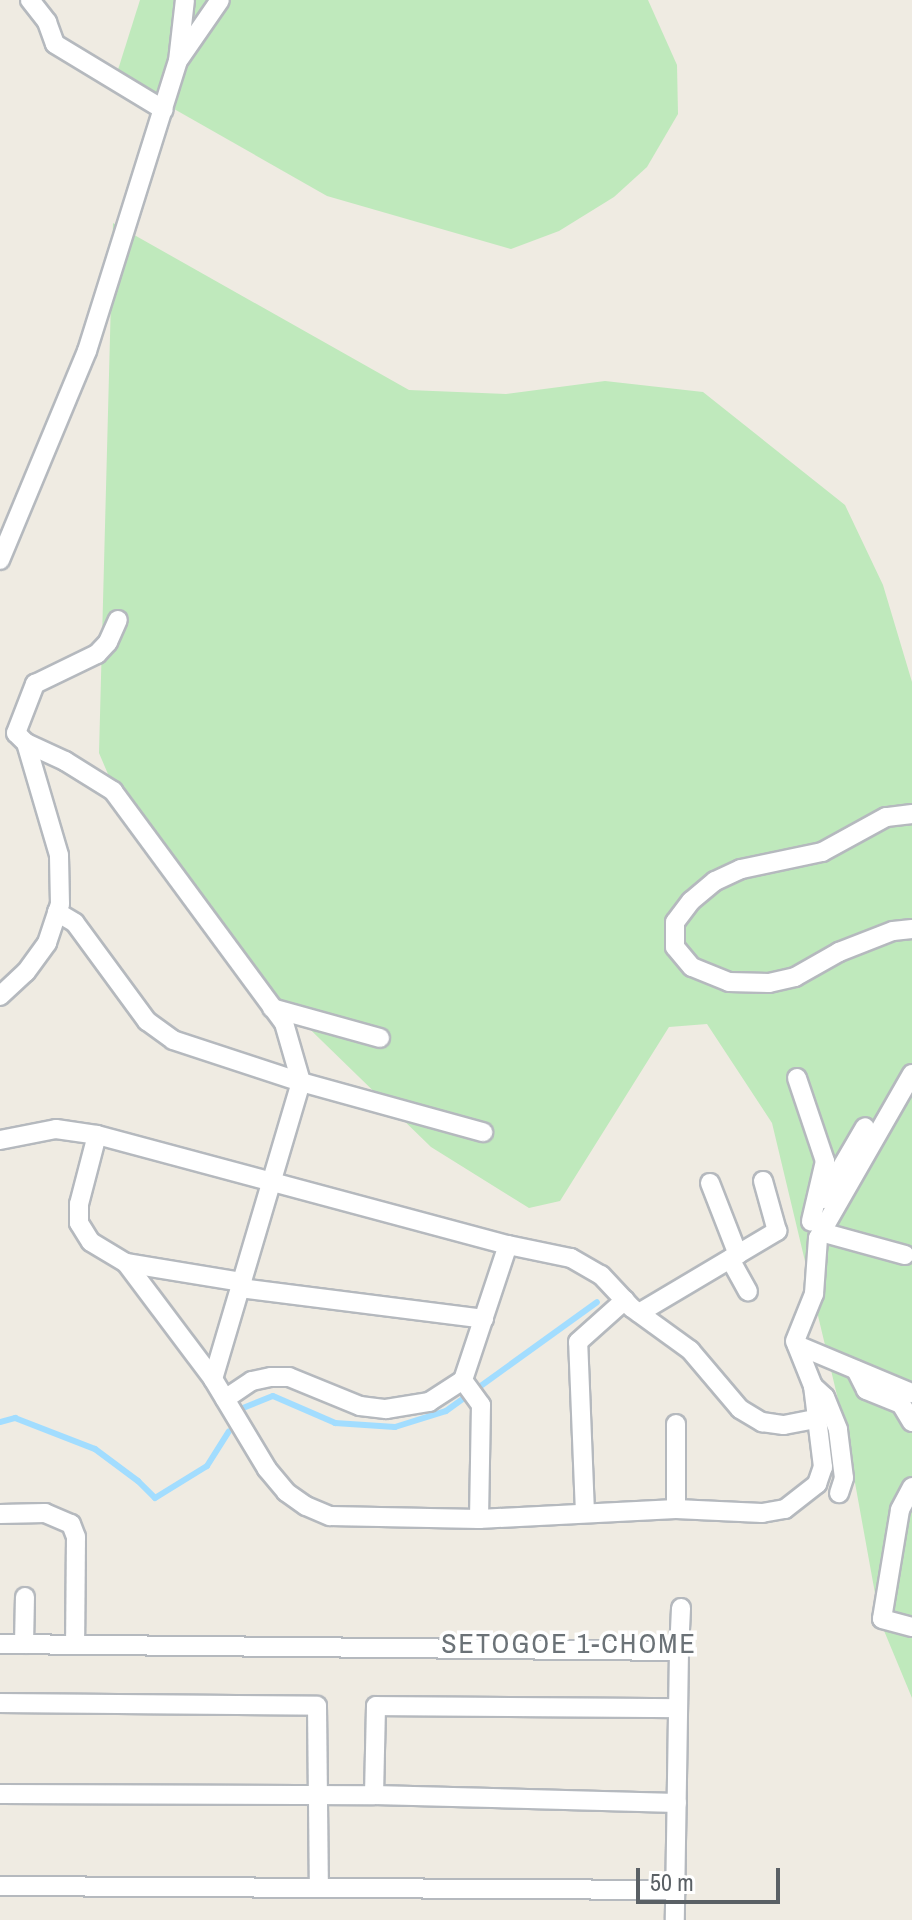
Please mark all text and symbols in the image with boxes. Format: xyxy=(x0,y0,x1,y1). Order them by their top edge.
district label: SETOGOE 1-CHOME xyxy=(441,1626,697,1660)
scale bar xyxy=(640,1852,784,1902)
text: 50 m xyxy=(650,1866,694,1898)

